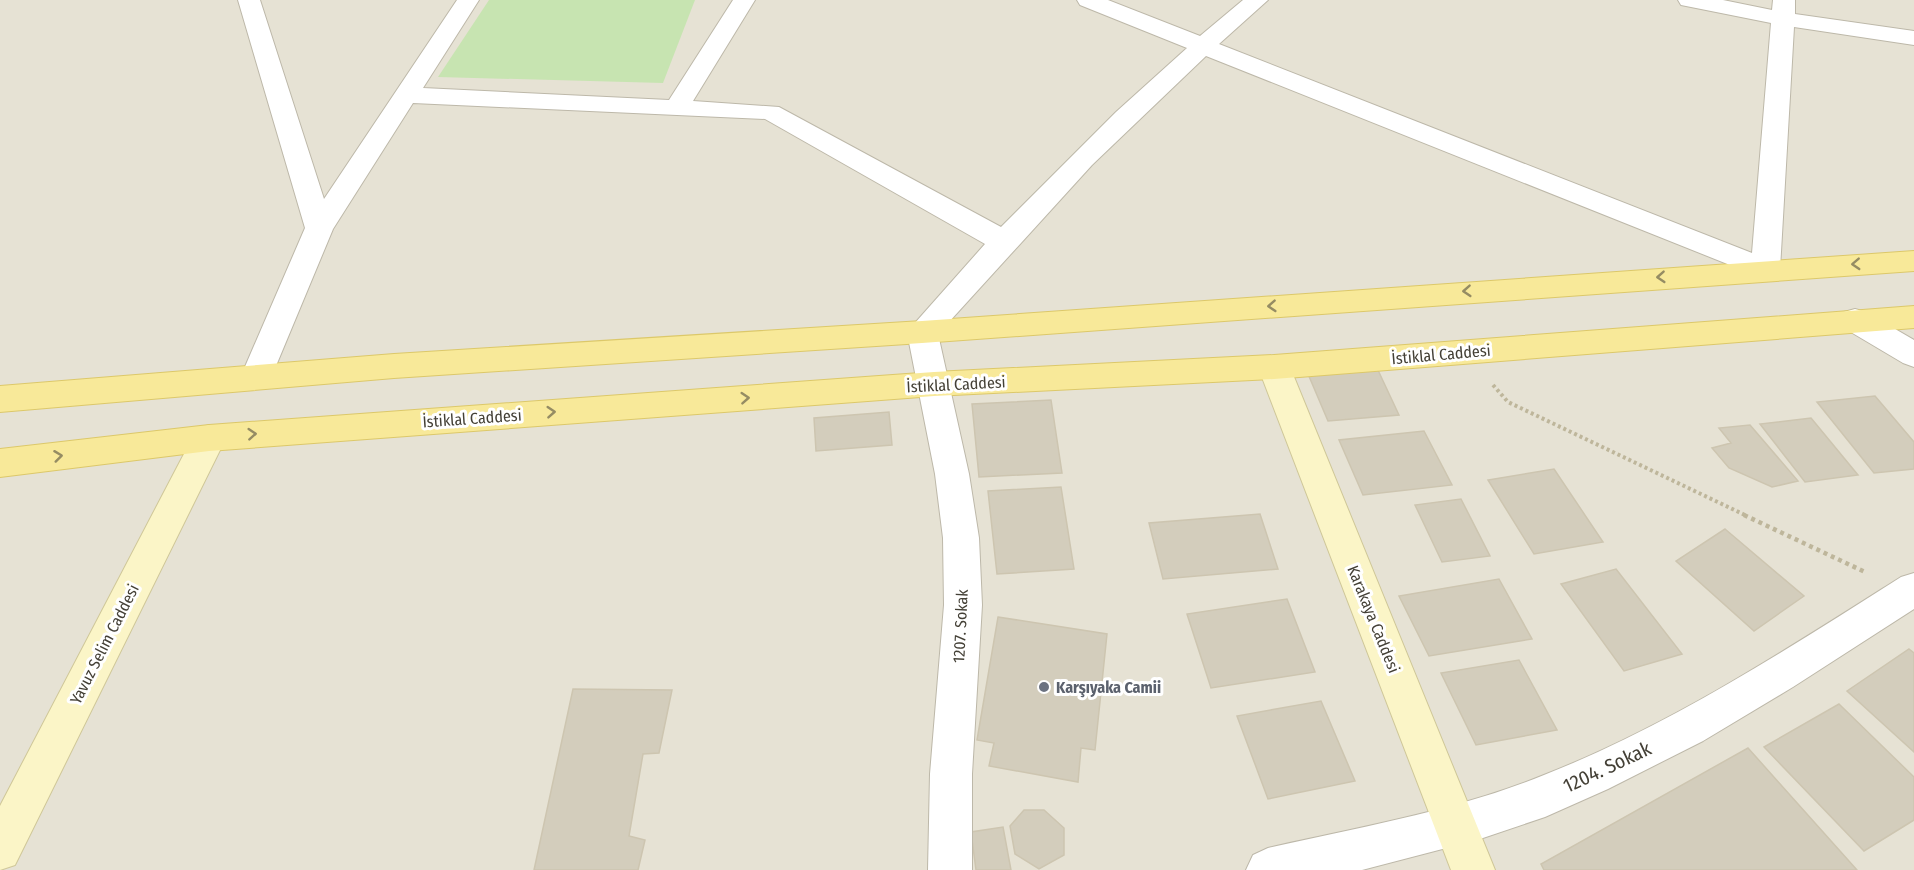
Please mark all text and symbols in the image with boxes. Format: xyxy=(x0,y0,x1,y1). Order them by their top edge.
one-way arrow xyxy=(1851,257,1860,270)
one-way arrow xyxy=(1657,270,1666,283)
one-way arrow xyxy=(1462,285,1471,298)
one-way arrow xyxy=(1268,299,1277,312)
street label: İstiklal Caddesi xyxy=(1391,341,1491,368)
street label: İstiklal Caddesi xyxy=(906,372,1006,397)
one-way arrow xyxy=(741,392,750,405)
street label: İstiklal Caddesi xyxy=(422,406,522,431)
one-way arrow xyxy=(547,406,556,419)
one-way arrow xyxy=(247,428,256,441)
one-way arrow xyxy=(53,450,63,463)
street label: Karakaya Caddesi xyxy=(1343,563,1404,676)
street label: Yavuz Selim Caddesi xyxy=(66,581,143,707)
street label: 1207. Sokak xyxy=(949,588,972,663)
place label: Karşıyaka Camii xyxy=(1056,678,1161,698)
marker: Karşıyaka Camii xyxy=(1037,680,1051,694)
street label: 1204. Sokak xyxy=(1559,736,1655,798)

